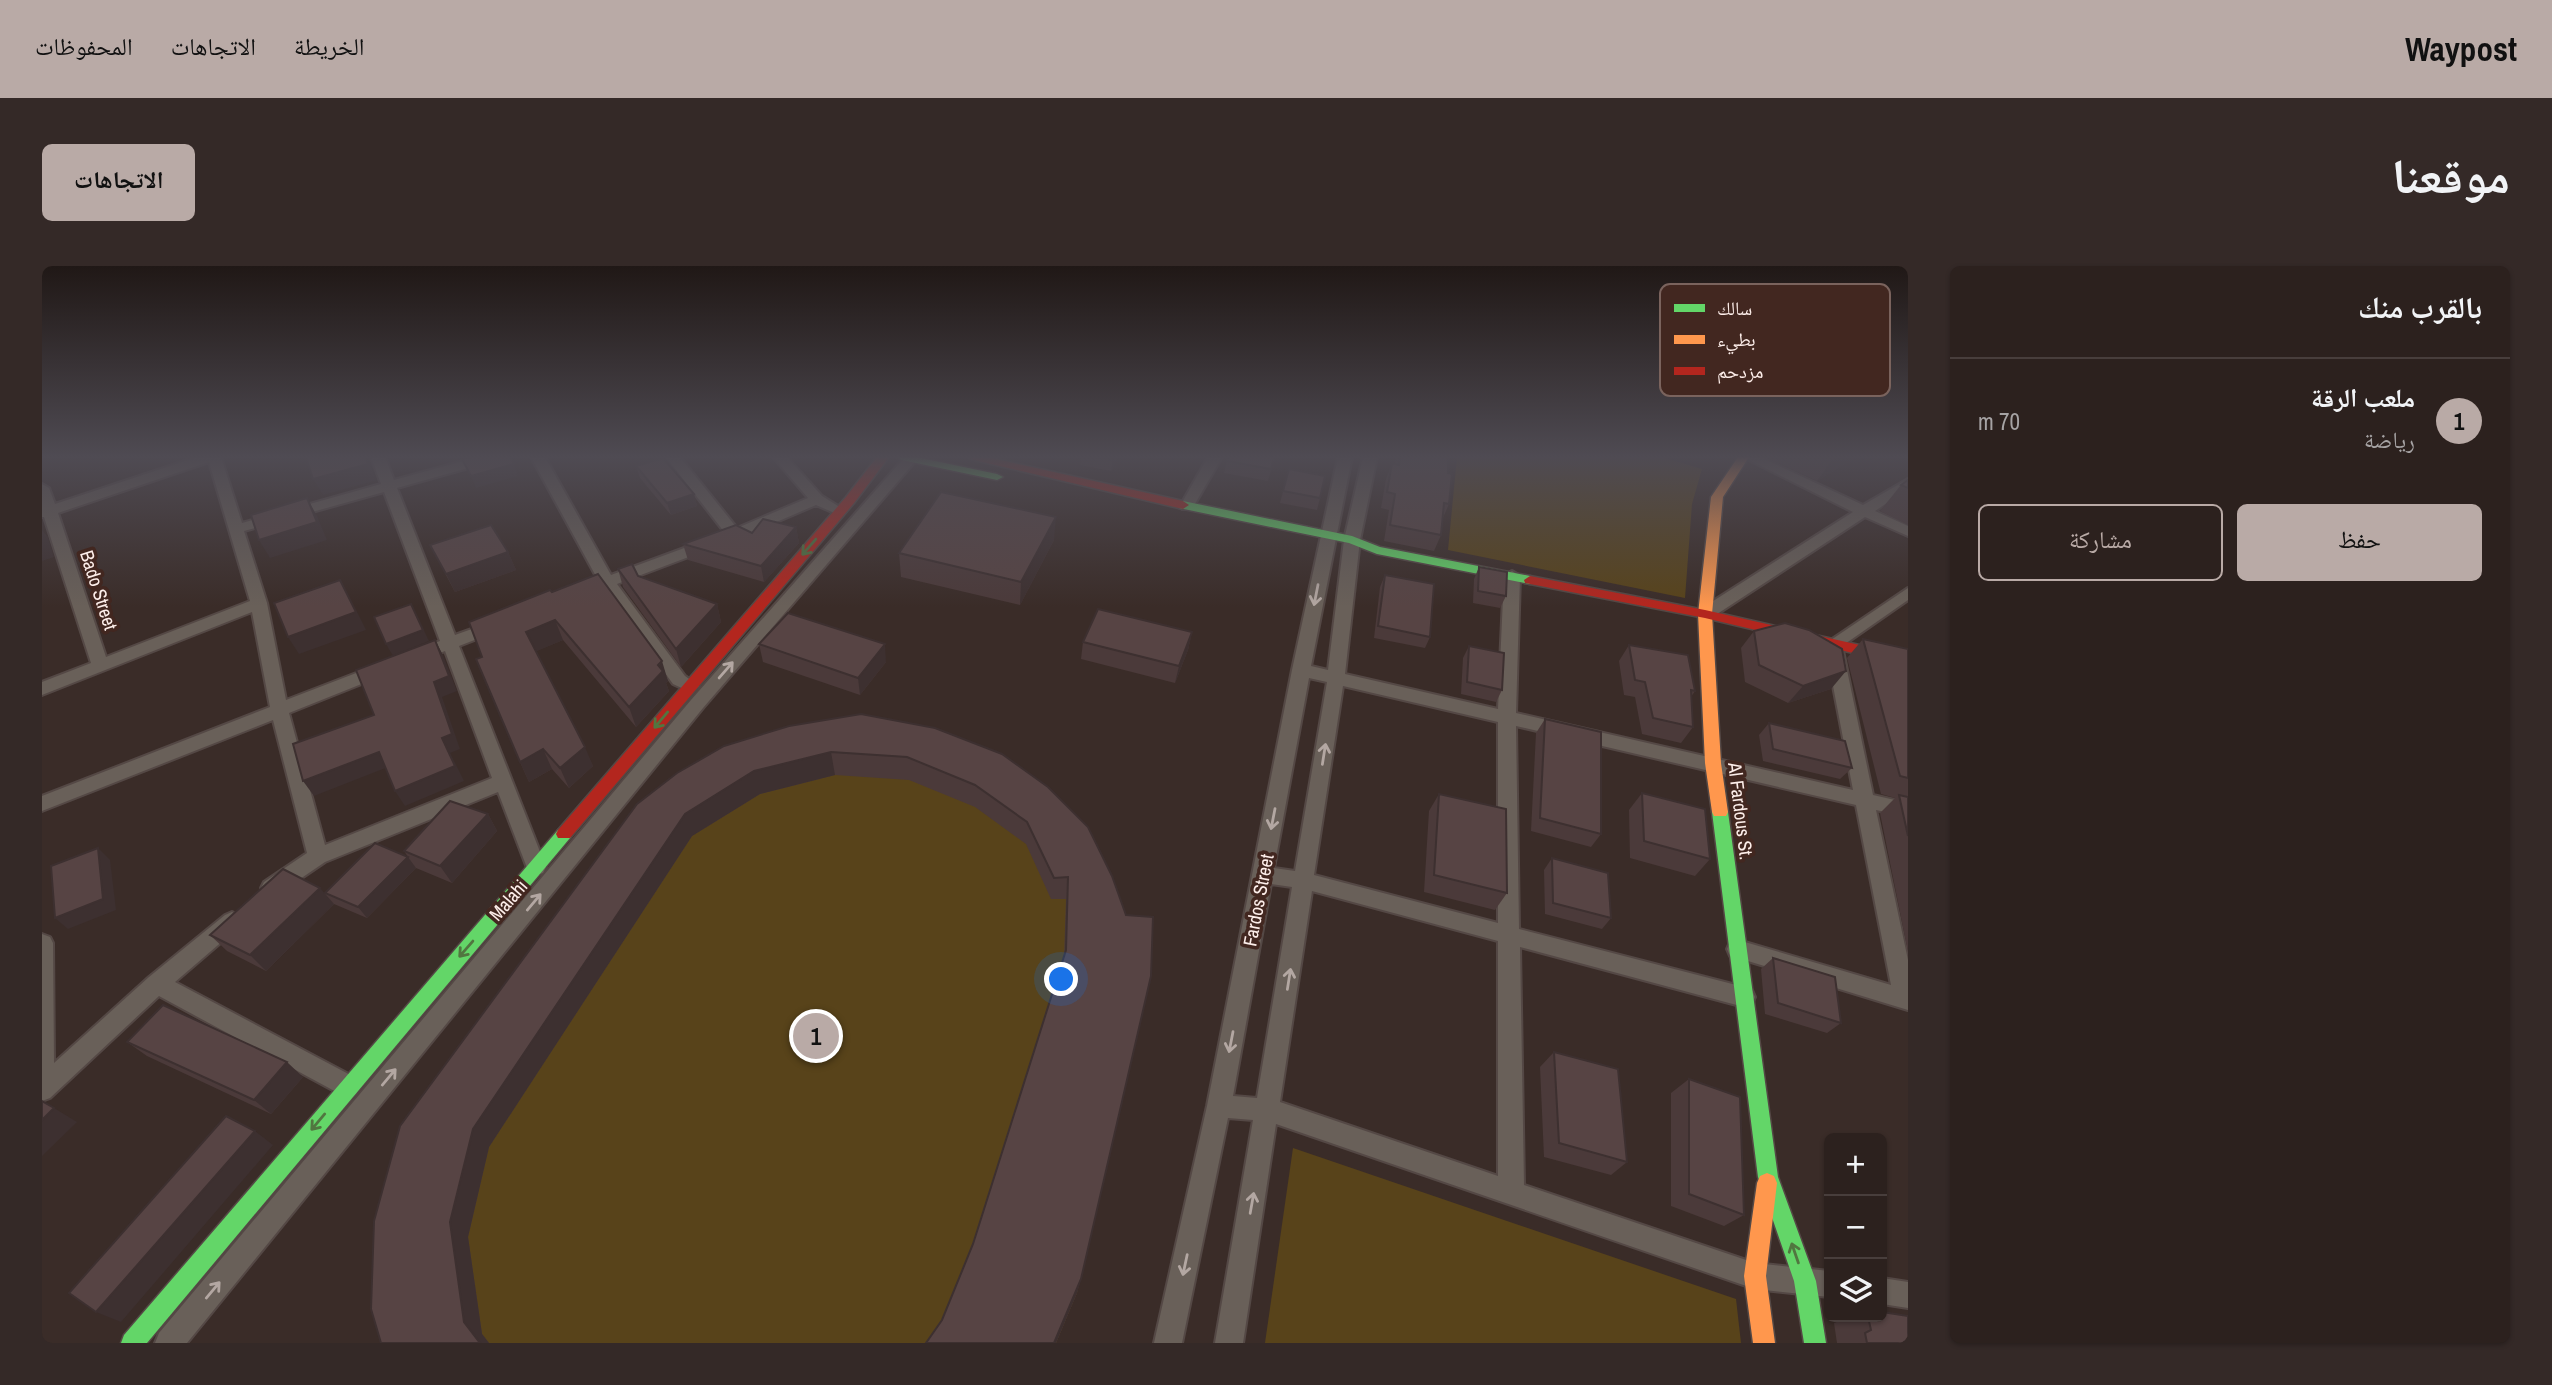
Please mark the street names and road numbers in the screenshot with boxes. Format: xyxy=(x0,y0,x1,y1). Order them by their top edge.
street label: Bado Street xyxy=(74,547,124,634)
street label: Al Fardous St. xyxy=(1722,760,1760,861)
street label: Fardos Street xyxy=(1236,851,1280,948)
street label: Malahi xyxy=(483,874,533,926)

